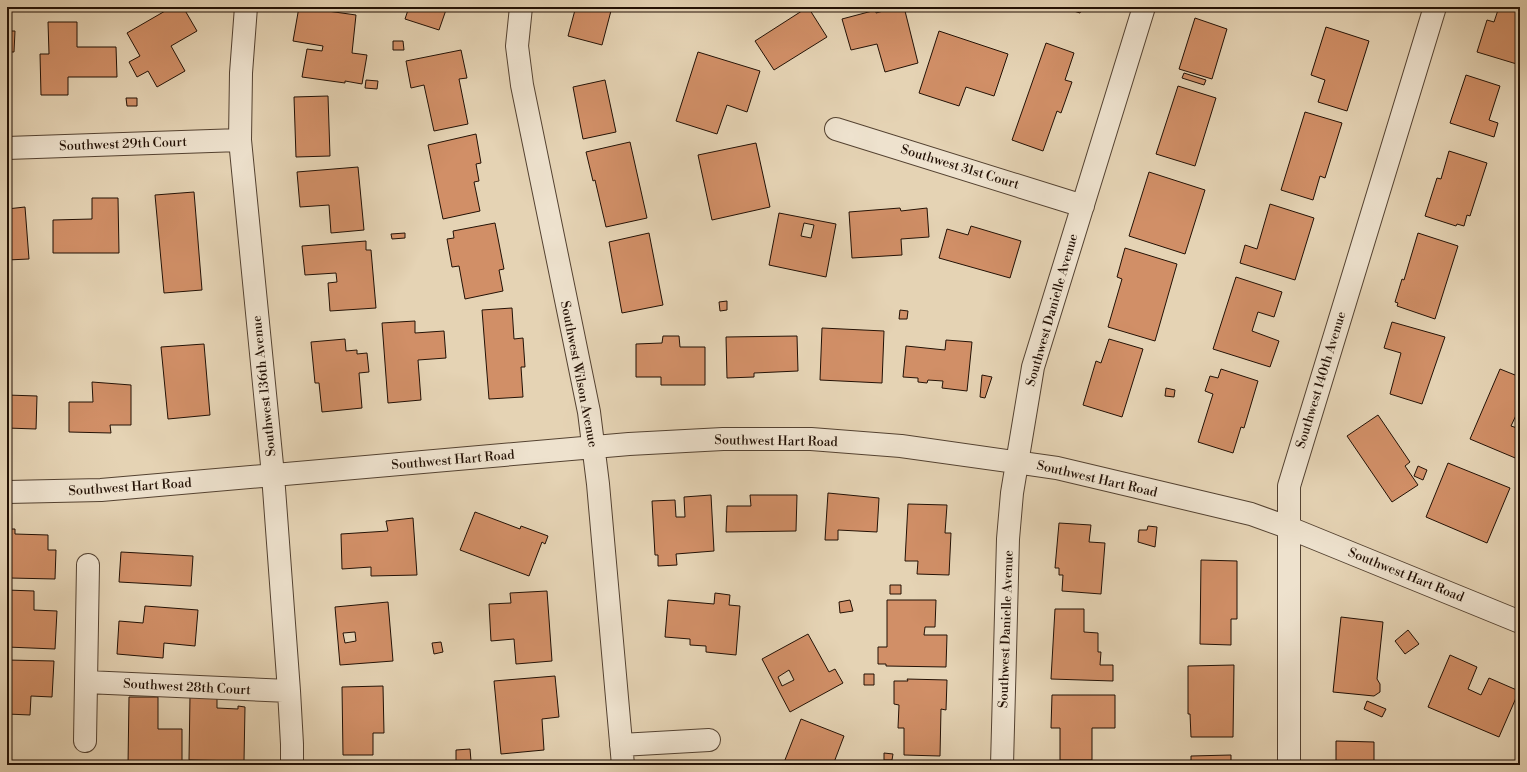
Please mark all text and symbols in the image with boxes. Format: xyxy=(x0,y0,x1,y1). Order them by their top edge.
street label: Southwest 29th Court xyxy=(59,134,188,154)
street label: Southwest 31st Court xyxy=(899,141,1021,193)
street label: Southwest Danielle Avenue xyxy=(1023,231,1082,388)
street label: Southwest Wilson Avenue xyxy=(557,299,601,449)
street label: Southwest 140th Avenue xyxy=(1292,309,1350,451)
street label: Southwest 136th Avenue xyxy=(249,314,279,457)
street label: Southwest Hart Road xyxy=(714,432,839,450)
street label: Southwest Hart Road xyxy=(391,447,516,473)
street label: Southwest Hart Road xyxy=(1035,457,1160,501)
street label: Southwest Hart Road xyxy=(68,475,193,499)
street label: Southwest Hart Road xyxy=(1346,544,1467,606)
street label: Southwest Danielle Avenue xyxy=(995,549,1017,708)
street label: Southwest 28th Court xyxy=(123,676,252,698)

